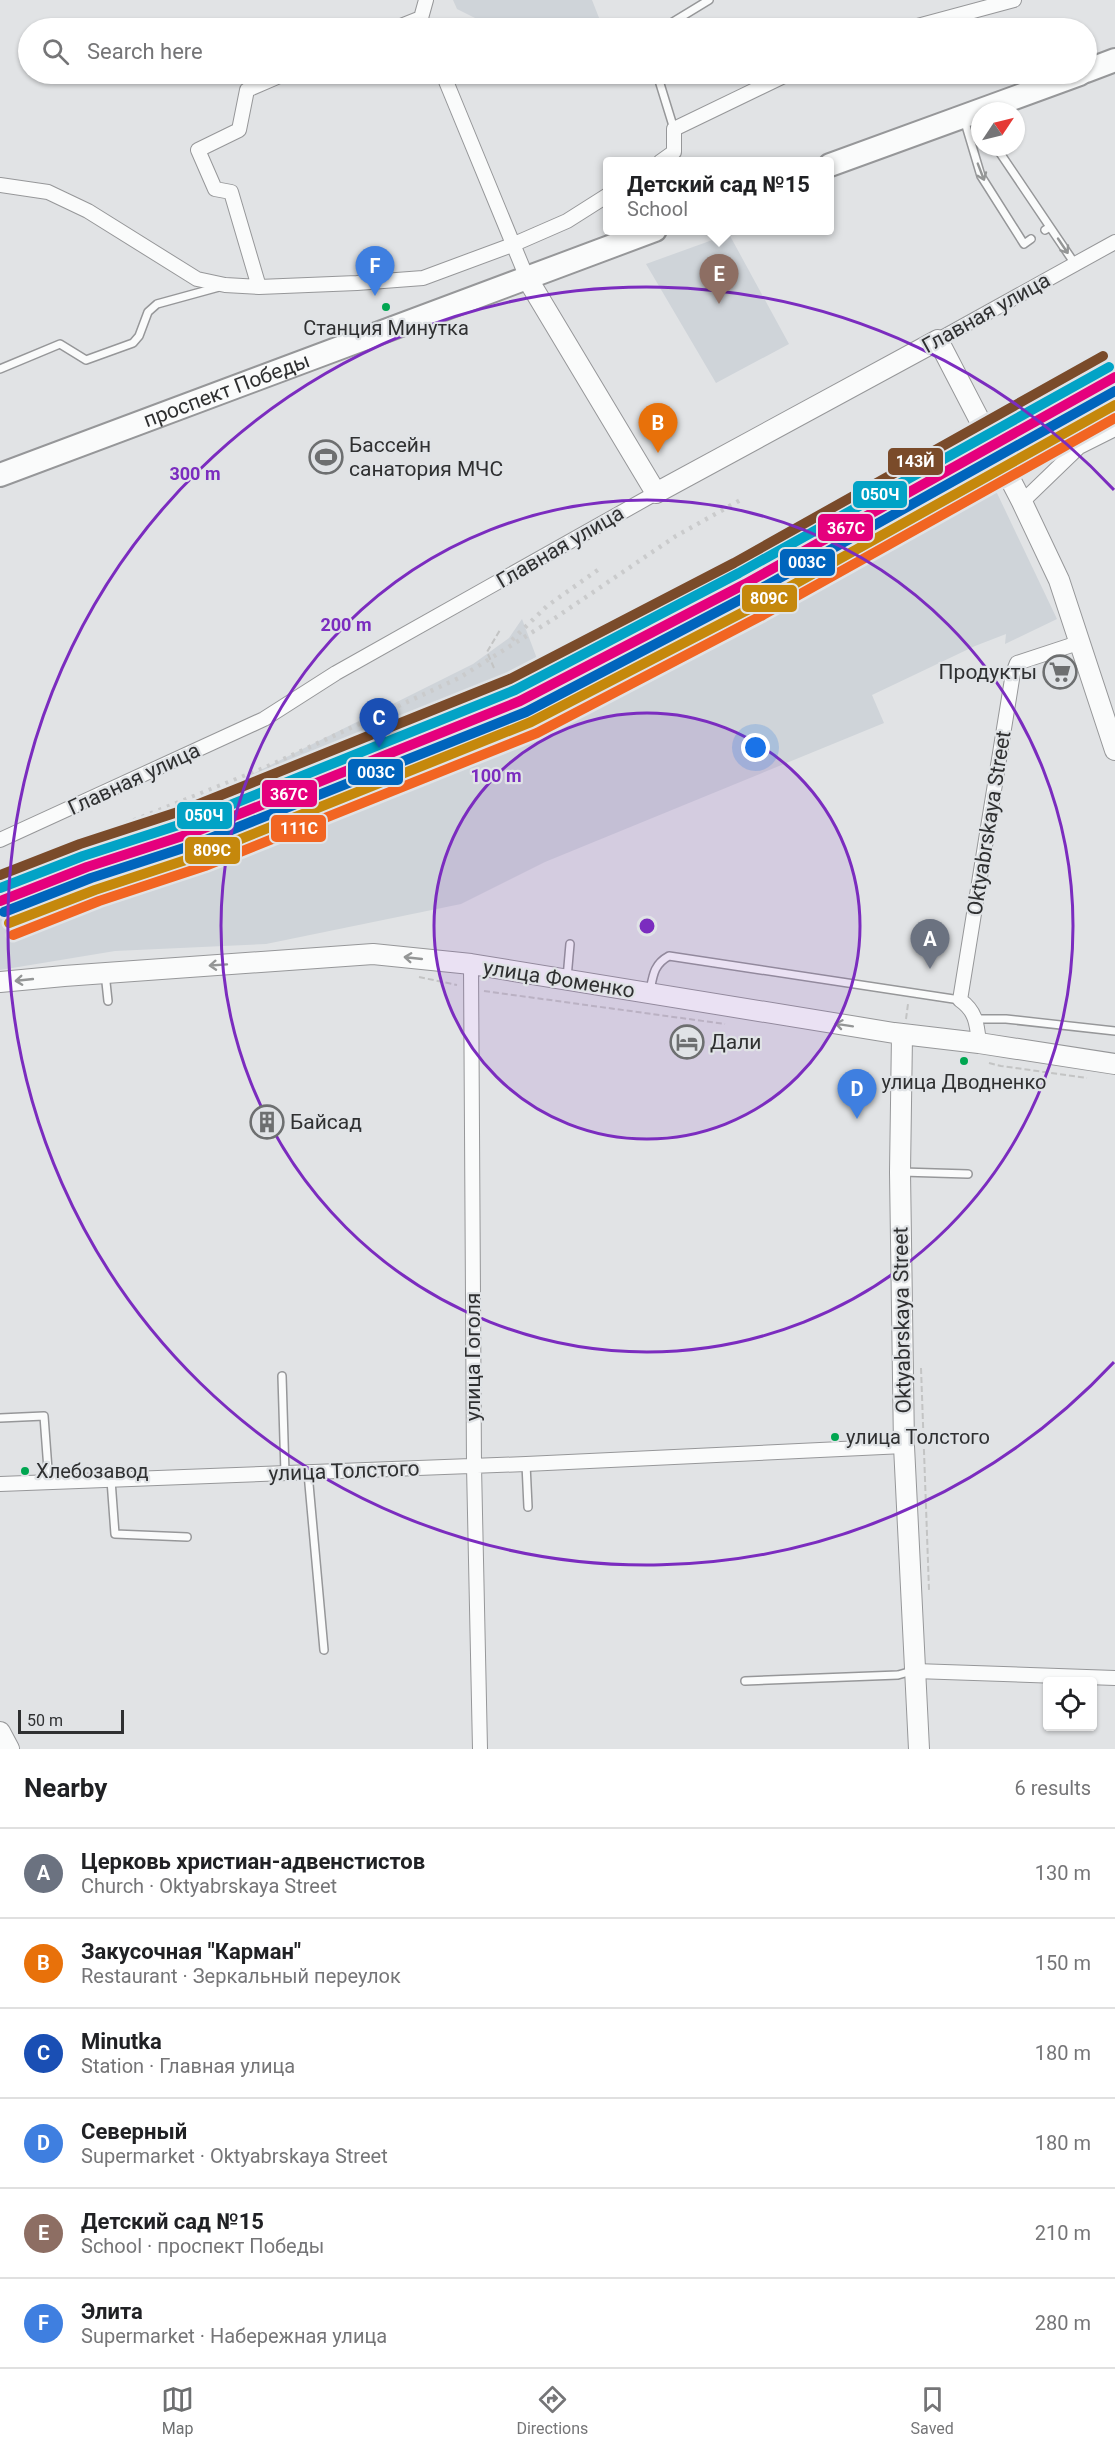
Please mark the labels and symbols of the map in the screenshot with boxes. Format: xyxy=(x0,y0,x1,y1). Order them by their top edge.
north arrow xyxy=(971,102,1025,156)
one-way arrow xyxy=(976,162,987,181)
one-way arrow xyxy=(1056,237,1069,254)
pin: F xyxy=(356,246,394,296)
pin: E xyxy=(700,254,738,304)
street label: Главная улица xyxy=(918,268,1054,358)
marker: Станция Минутка xyxy=(380,301,392,313)
place label: Станция Минутка xyxy=(303,316,469,340)
street label: проспект Победы xyxy=(140,348,313,432)
pin: B xyxy=(638,404,678,453)
place label: Бассейн санатория МЧС xyxy=(349,433,503,481)
sports icon: Бассейн санатория МЧС xyxy=(308,439,344,475)
line badge: 143Й xyxy=(887,447,944,476)
text: 143Й xyxy=(896,451,934,471)
text: 300 m xyxy=(169,463,221,484)
line badge: 050Ч xyxy=(852,480,908,509)
text: 050Ч xyxy=(861,485,899,504)
street label: Главная улица xyxy=(492,501,628,593)
line badge: 367С xyxy=(817,513,874,542)
text: 367С xyxy=(827,519,865,538)
line badge: 003С xyxy=(779,548,836,577)
text: 003С xyxy=(788,553,826,572)
line badge: 809С xyxy=(741,584,798,613)
text: 809С xyxy=(750,589,788,608)
text: 200 m xyxy=(320,614,372,635)
supermarket icon: Продукты xyxy=(1042,654,1078,690)
place label: Продукты xyxy=(939,660,1037,684)
pin: C xyxy=(360,698,398,748)
street label: Oktyabrskaya Street xyxy=(963,729,1015,917)
your location xyxy=(741,733,770,762)
street label: Главная улица xyxy=(64,738,204,820)
line badge: 003С xyxy=(347,758,404,786)
text: 003С xyxy=(357,763,395,782)
text: 100 m xyxy=(470,765,522,786)
line badge: 367С xyxy=(261,779,318,808)
text: 367С xyxy=(270,785,308,804)
line badge: 050Ч xyxy=(176,801,233,830)
text: 050Ч xyxy=(185,806,223,825)
line badge: 111С xyxy=(270,814,327,843)
text: 111С xyxy=(280,819,318,838)
line badge: 809С xyxy=(184,836,241,865)
text: 809С xyxy=(193,841,231,860)
centre of rings xyxy=(637,916,657,936)
pin: A xyxy=(910,920,950,969)
one-way arrow xyxy=(403,952,423,963)
street label: улица Фоменко xyxy=(482,955,636,1003)
one-way arrow xyxy=(209,960,229,971)
one-way arrow xyxy=(14,975,34,986)
one-way arrow xyxy=(835,1020,854,1031)
hotel icon: Дали xyxy=(669,1024,705,1060)
place label: Дали xyxy=(710,1030,761,1054)
marker: улица Дводненко xyxy=(958,1055,970,1067)
pin: D xyxy=(838,1070,876,1119)
place label: улица Дводненко xyxy=(882,1070,1046,1094)
building icon: Байсад xyxy=(249,1104,285,1140)
place label: Байсад xyxy=(290,1110,362,1134)
street label: Oktyabrskaya Street xyxy=(888,1226,916,1414)
street label: улица Гоголя xyxy=(461,1293,485,1421)
place label: улица Толстого xyxy=(846,1425,990,1449)
marker: улица Толстого xyxy=(829,1431,841,1443)
street label: улица Толстого xyxy=(268,1456,420,1486)
place label: Хлебозавод xyxy=(36,1459,149,1483)
marker: Хлебозавод xyxy=(19,1465,31,1477)
scale bar xyxy=(18,1707,124,1734)

